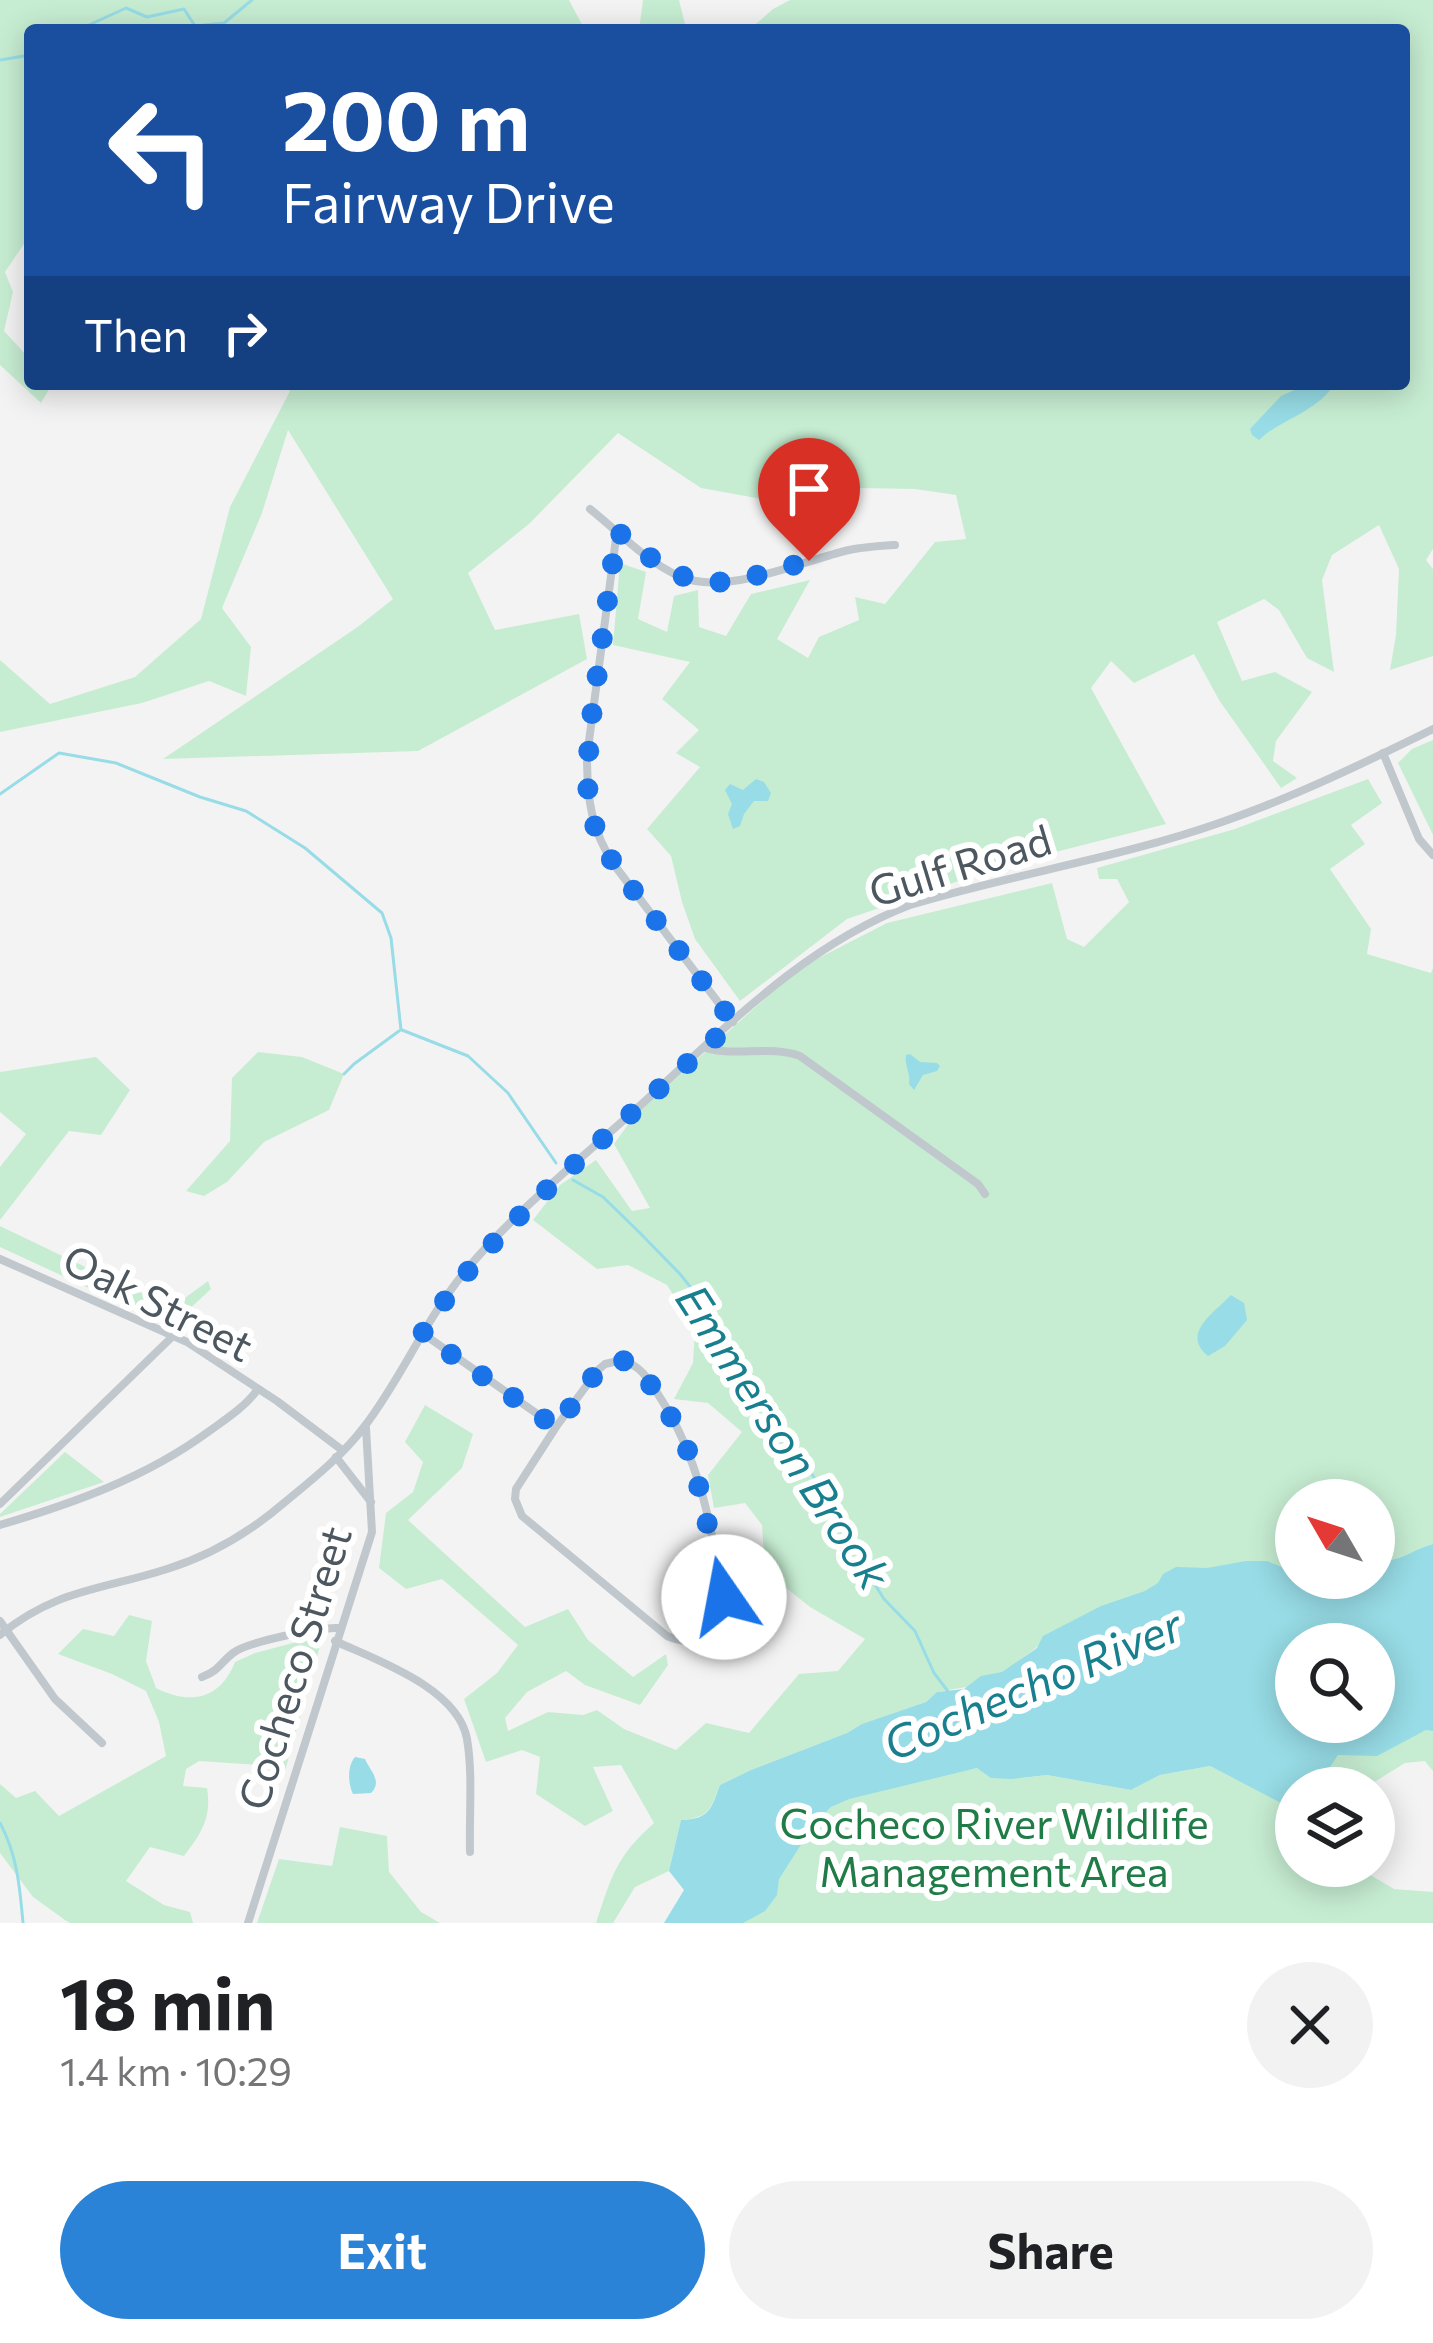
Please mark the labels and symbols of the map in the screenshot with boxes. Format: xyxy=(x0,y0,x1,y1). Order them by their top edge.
pin xyxy=(758,438,860,561)
street label: Gulf Road xyxy=(862,812,1057,916)
street label: Oak Street xyxy=(55,1231,262,1371)
water label: Emmerson Brook xyxy=(666,1273,905,1600)
north arrow xyxy=(1275,1479,1395,1599)
street label: Cocheco Street xyxy=(225,1519,361,1815)
position arrow xyxy=(661,1534,787,1660)
water label: Cochecho River xyxy=(874,1594,1191,1770)
park label: Cocheco River Wildlife Management Area xyxy=(779,1796,1209,1896)

